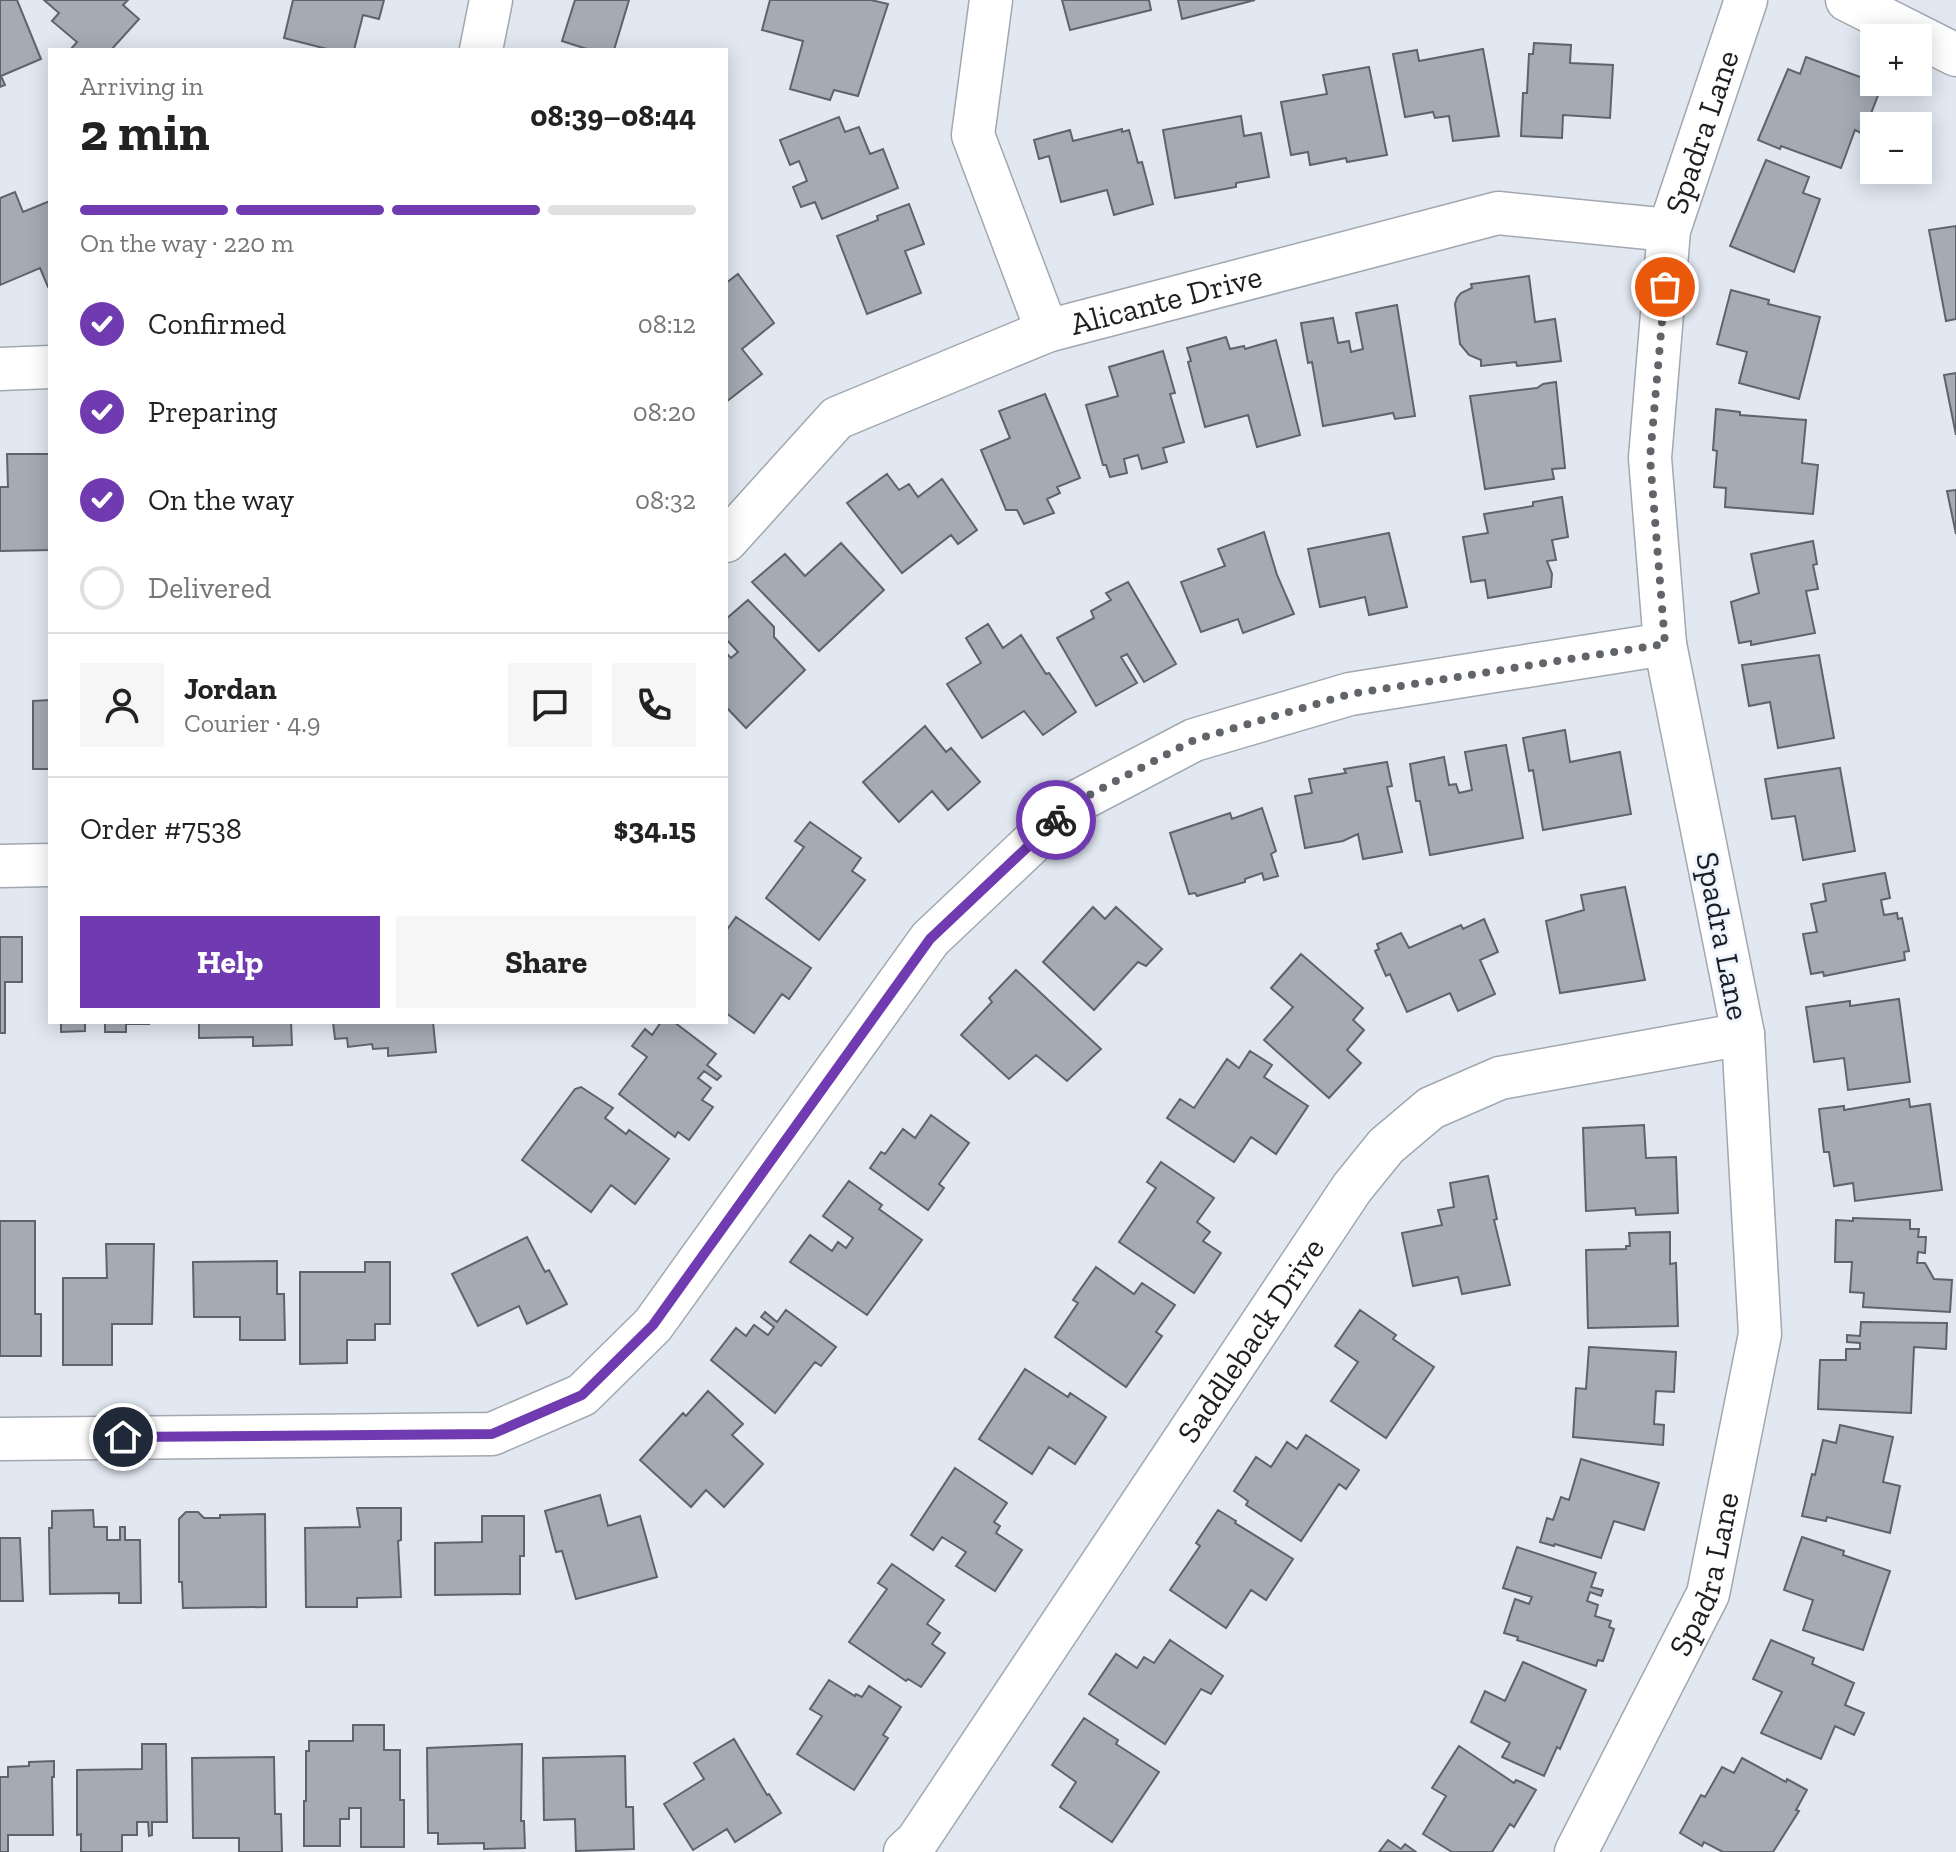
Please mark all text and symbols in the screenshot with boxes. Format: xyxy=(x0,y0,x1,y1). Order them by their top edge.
map controls xyxy=(1860,24,1932,184)
button: + xyxy=(1860,24,1932,96)
street label: Spadra Lane xyxy=(1657,45,1747,219)
text: Arriving in xyxy=(80,70,203,102)
text: 08:39–08:44 xyxy=(530,98,696,134)
text: 2 min xyxy=(80,101,210,163)
button: − xyxy=(1860,112,1932,184)
text: On the way · 220 m xyxy=(80,227,294,259)
pin xyxy=(1631,253,1699,321)
street label: Alicante Drive xyxy=(1066,257,1266,343)
icon: bag xyxy=(1643,265,1687,309)
icon: check xyxy=(80,302,124,346)
text: Confirmed xyxy=(148,306,286,342)
text: 08:12 xyxy=(638,308,696,340)
icon: check xyxy=(80,390,124,434)
text: Preparing xyxy=(148,394,278,430)
text: 08:20 xyxy=(633,396,696,428)
icon: check xyxy=(80,478,124,522)
text: On the way xyxy=(148,482,294,518)
text: 08:32 xyxy=(635,484,696,516)
text: Delivered xyxy=(148,570,271,606)
button: person xyxy=(80,663,164,747)
button: chat xyxy=(508,663,592,747)
button: phone xyxy=(612,663,696,747)
text: Jordan xyxy=(184,671,277,707)
text: Courier · 4.9 xyxy=(184,707,320,739)
courier xyxy=(1016,780,1096,860)
icon: bike xyxy=(1034,798,1078,842)
text: Order #7538 xyxy=(80,811,242,847)
text: $34.15 xyxy=(614,811,696,847)
street label: Spadra Lane xyxy=(1688,849,1758,1023)
button: Help xyxy=(80,916,380,1008)
button: Share xyxy=(396,916,696,1008)
street label: Saddleback Drive xyxy=(1169,1231,1332,1450)
pin xyxy=(89,1403,157,1471)
icon: home xyxy=(101,1415,145,1459)
street label: Spadra Lane xyxy=(1661,1489,1747,1662)

